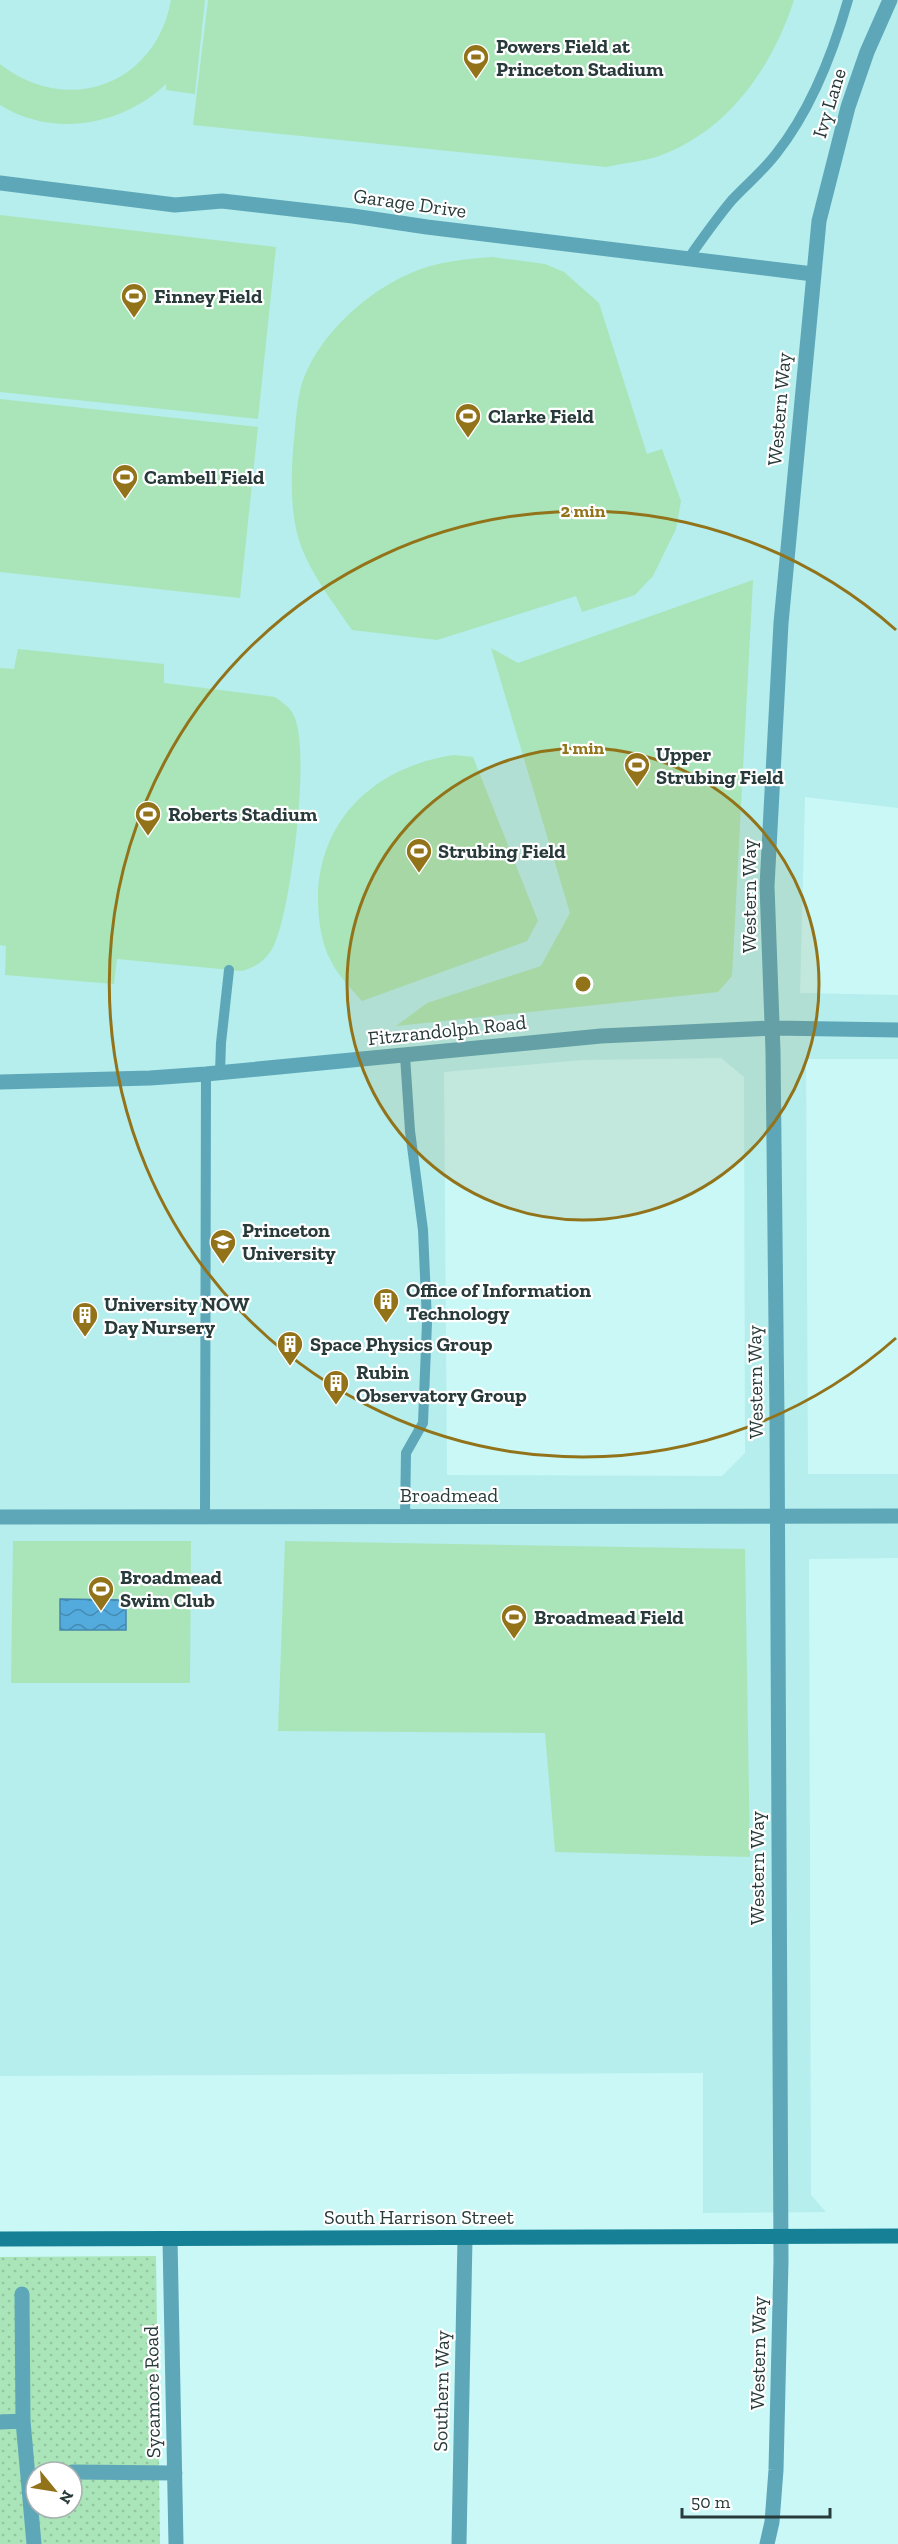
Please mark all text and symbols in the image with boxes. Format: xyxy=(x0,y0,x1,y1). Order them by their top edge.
place label: Powers Field at Princeton Stadium xyxy=(496,34,664,81)
sports icon: Powers Field at Princeton Stadium xyxy=(461,42,491,80)
street label: Ivy Lane xyxy=(807,65,851,141)
street label: Garage Drive xyxy=(352,183,468,223)
sports icon: Finney Field xyxy=(119,281,149,319)
place label: Finney Field xyxy=(154,284,263,308)
street label: Western Way xyxy=(762,351,796,467)
sports icon: Clarke Field xyxy=(453,401,483,439)
place label: Clarke Field xyxy=(488,404,594,428)
sports icon: Cambell Field xyxy=(110,462,140,500)
place label: Cambell Field xyxy=(144,465,265,489)
text: 2 min xyxy=(561,500,606,522)
text: 1 min xyxy=(562,737,605,759)
place label: Upper Strubing Field xyxy=(656,742,784,789)
sports icon: Upper Strubing Field xyxy=(622,750,652,788)
sports icon: Roberts Stadium xyxy=(133,799,163,837)
place label: Roberts Stadium xyxy=(168,802,318,826)
sports icon: Strubing Field xyxy=(404,836,434,874)
street label: Western Way xyxy=(737,838,761,953)
place label: Strubing Field xyxy=(438,839,566,863)
centre of rings xyxy=(573,974,593,994)
street label: Fitzrandolph Road xyxy=(367,1010,527,1050)
place label: Princeton University xyxy=(242,1218,336,1265)
school or university icon: Princeton University xyxy=(208,1227,238,1265)
place label: Office of Information Technology xyxy=(406,1278,591,1325)
building icon: Office of Information Technology xyxy=(371,1286,401,1324)
place label: University NOW Day Nursery xyxy=(104,1292,250,1339)
building icon: University NOW Day Nursery xyxy=(70,1300,100,1338)
street label: Western Way xyxy=(742,1324,768,1439)
building icon: Space Physics Group xyxy=(275,1329,305,1367)
place label: Space Physics Group xyxy=(310,1332,492,1356)
place label: Rubin Observatory Group xyxy=(356,1360,527,1407)
building icon: Rubin Observatory Group xyxy=(321,1368,351,1406)
street label: Broadmead xyxy=(400,1483,498,1507)
place label: Broadmead Swim Club xyxy=(120,1565,223,1612)
sports icon: Broadmead Swim Club xyxy=(86,1574,116,1612)
sports icon: Broadmead Field xyxy=(499,1602,529,1640)
place label: Broadmead Field xyxy=(534,1605,684,1629)
street label: Western Way xyxy=(745,1810,769,1925)
street label: South Harrison Street xyxy=(324,2205,514,2229)
street label: Western Way xyxy=(745,2295,771,2410)
street label: Sycamore Road xyxy=(139,2326,165,2458)
street label: Southern Way xyxy=(428,2329,454,2452)
north arrow xyxy=(24,2460,84,2520)
scale bar xyxy=(682,2481,830,2519)
text: N xyxy=(55,2487,78,2507)
text: 50 m xyxy=(691,2491,731,2513)

